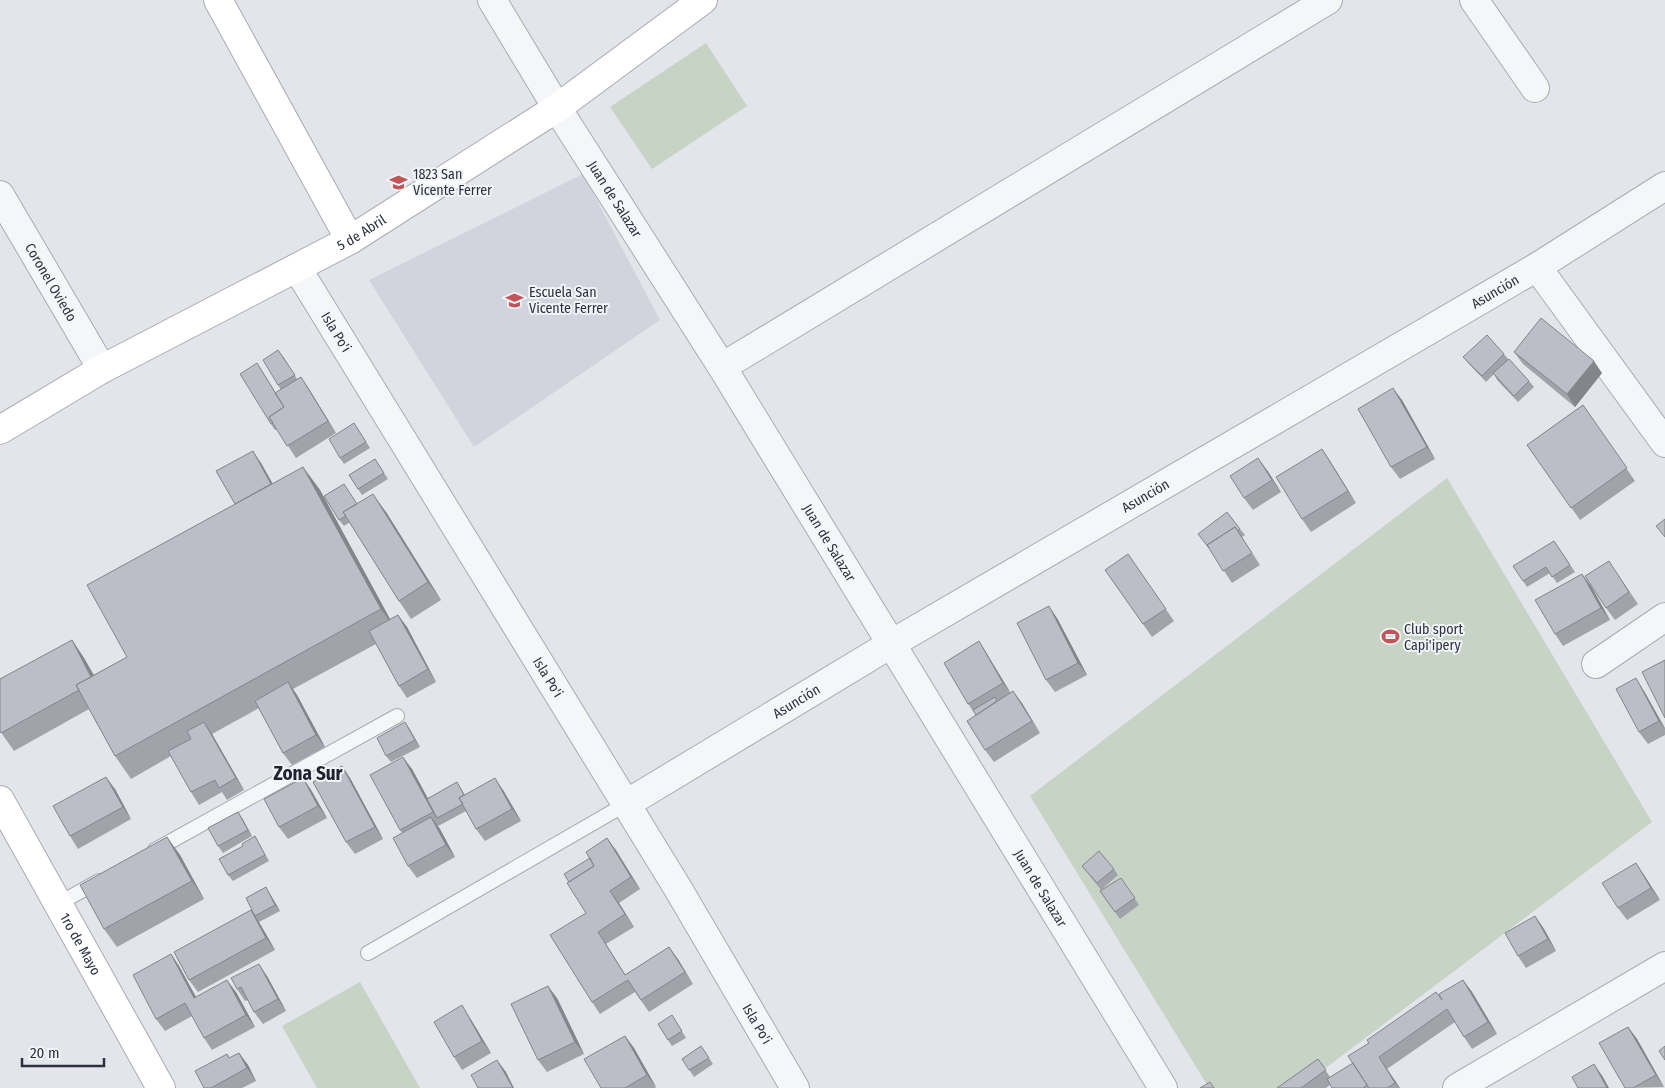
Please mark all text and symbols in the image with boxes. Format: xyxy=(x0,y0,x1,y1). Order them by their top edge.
street label: Juan de Salazar xyxy=(584,158,645,241)
place label: 1823 San Vicente Ferrer xyxy=(413,166,492,199)
school or university icon: 1823 San Vicente Ferrer xyxy=(389,172,409,192)
street label: 5 de Abril xyxy=(334,211,390,254)
street label: Coronel Oviedo xyxy=(21,240,80,325)
street label: Asunción xyxy=(1468,271,1522,312)
place label: Escuela San Vicente Ferrer xyxy=(529,284,608,317)
school or university icon: Escuela San Vicente Ferrer xyxy=(505,290,525,310)
street label: Isla Po'i xyxy=(317,309,355,355)
street label: Asunción xyxy=(1119,475,1172,517)
street label: Juan de Salazar xyxy=(799,501,859,585)
place label: Club sport Capi'ipery xyxy=(1404,621,1463,654)
sports icon: Club sport Capi'ipery xyxy=(1380,627,1400,647)
street label: Isla Po'i xyxy=(529,654,566,701)
street label: Asunción xyxy=(770,681,823,722)
district label: Zona Sur xyxy=(273,762,344,785)
street label: Juan de Salazar xyxy=(1010,846,1071,930)
street label: 1ro de Mayo xyxy=(56,910,104,978)
street label: Isla Po'i xyxy=(738,1001,775,1047)
scale bar xyxy=(22,1036,105,1068)
text: 20 m xyxy=(30,1044,60,1062)

